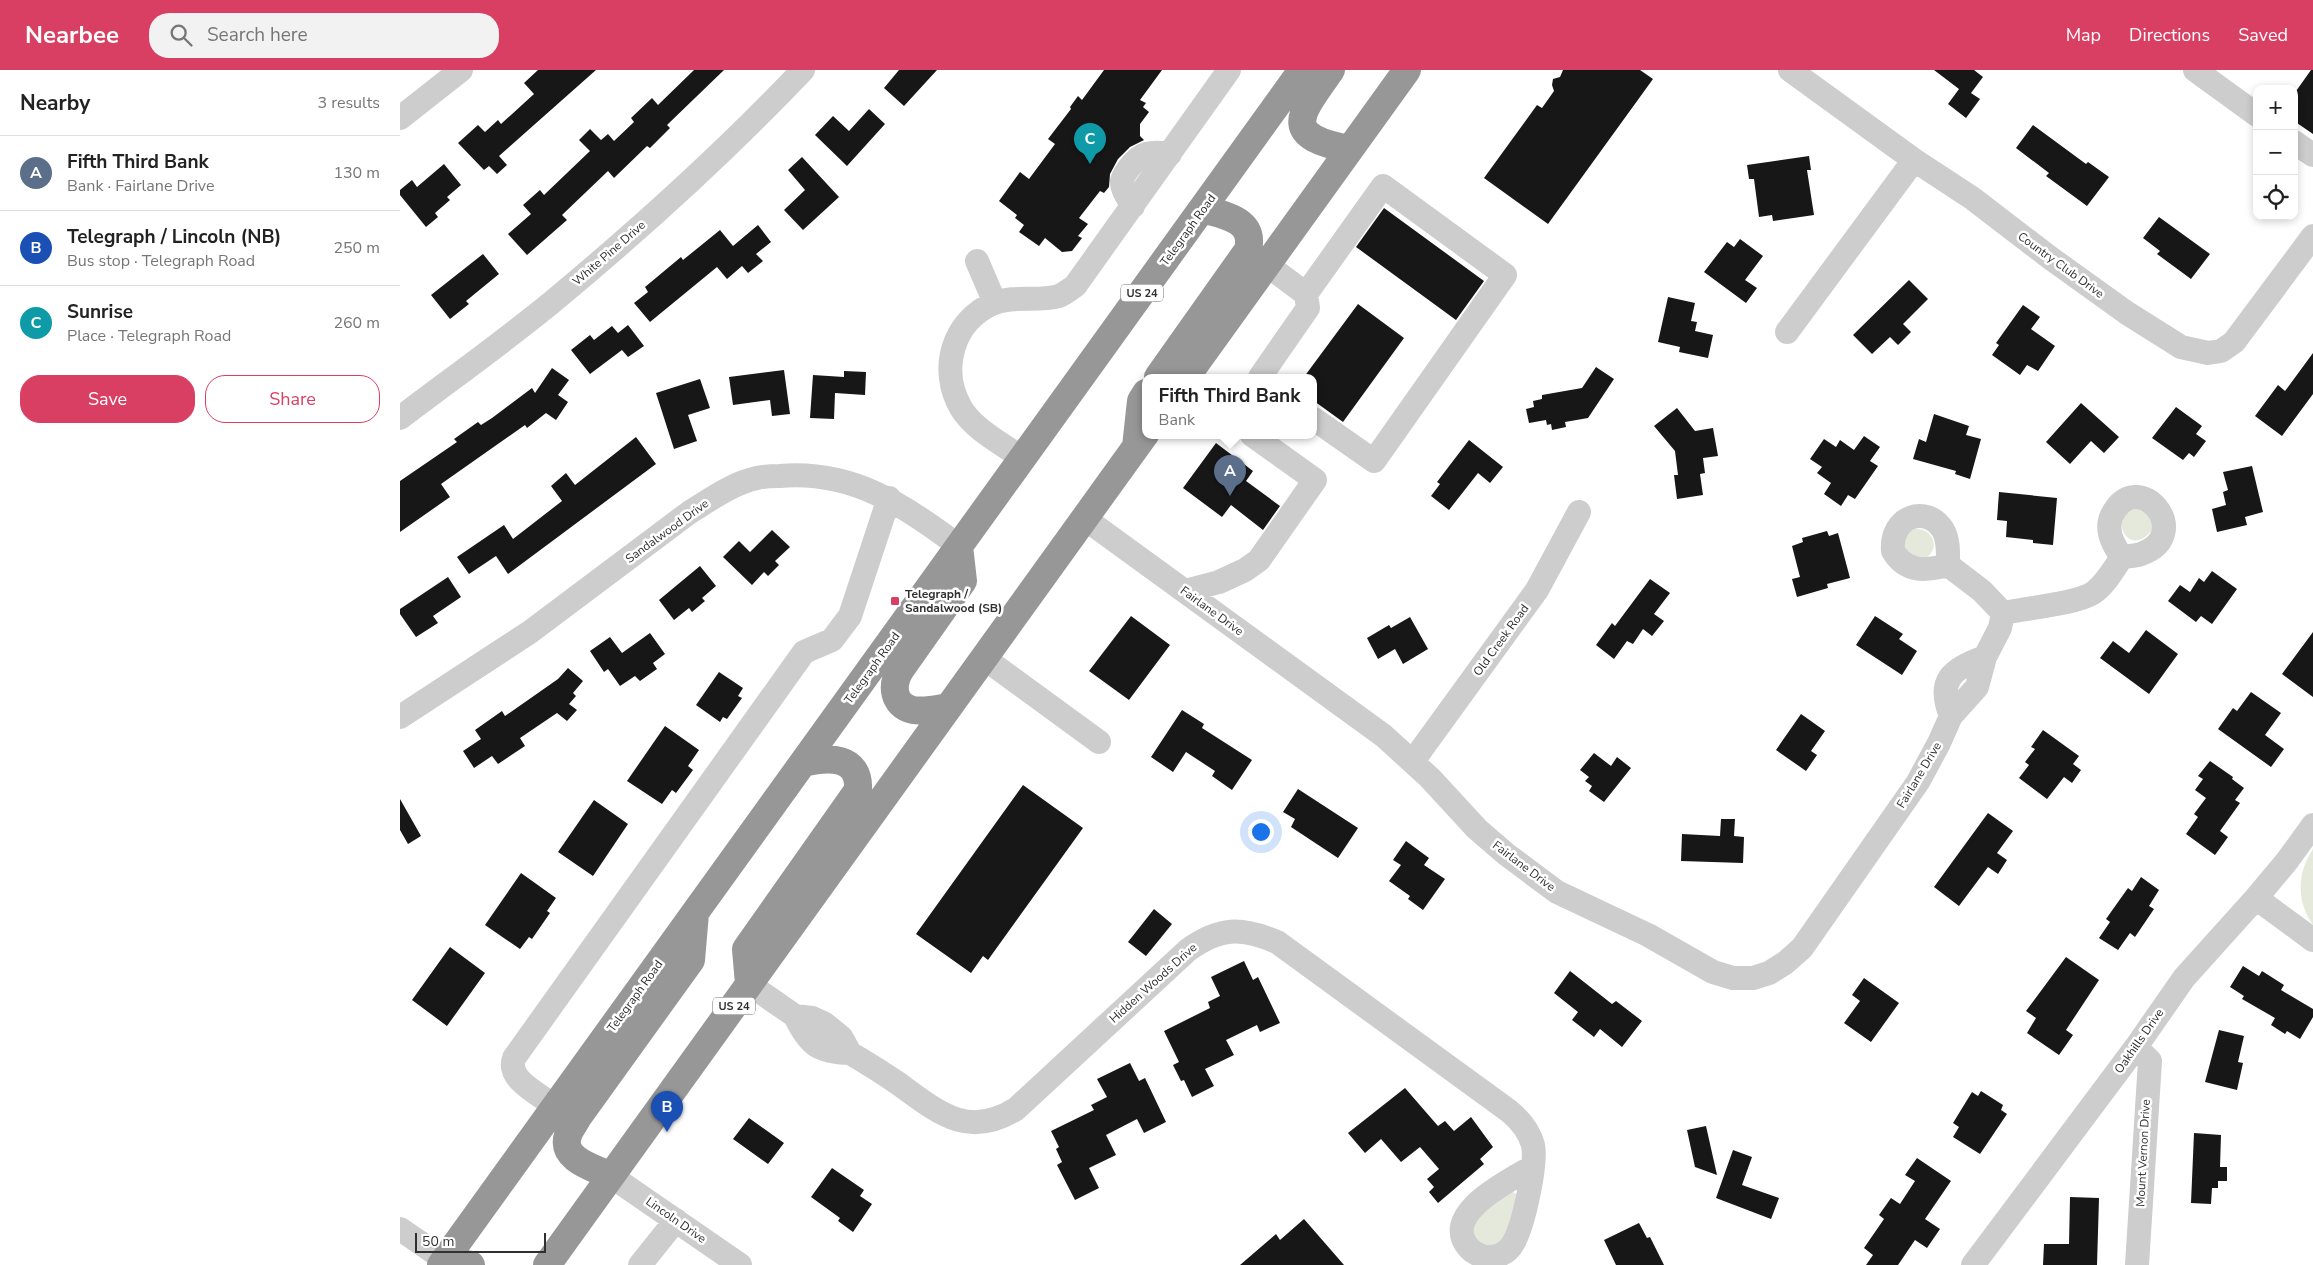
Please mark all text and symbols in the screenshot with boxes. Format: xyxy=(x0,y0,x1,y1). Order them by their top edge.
search box xyxy=(149,13,499,58)
text: Nearbee xyxy=(25,19,119,51)
icon: search xyxy=(167,21,195,49)
text: Search here xyxy=(207,22,308,48)
text: Map xyxy=(2066,23,2101,47)
text: Directions xyxy=(2129,23,2210,47)
text: Saved xyxy=(2238,23,2288,47)
map controls xyxy=(2253,85,2298,220)
button: + xyxy=(2253,85,2298,130)
text: Nearby xyxy=(20,89,90,117)
text: 3 results xyxy=(318,92,380,114)
pin: C xyxy=(1074,123,1106,164)
button: − xyxy=(2253,130,2298,175)
text: Fifth Third Bank xyxy=(67,149,209,175)
text: A xyxy=(30,162,42,184)
text: 130 m xyxy=(333,162,380,184)
text: Bank · Fairlane Drive xyxy=(67,175,215,197)
button: locate xyxy=(2253,175,2298,220)
street label: Telegraph Road xyxy=(1157,191,1219,269)
street label: White Pine Drive xyxy=(569,217,649,289)
text: Telegraph / Lincoln (NB) xyxy=(67,224,281,250)
street label: Country Club Drive xyxy=(2015,228,2107,302)
text: B xyxy=(30,237,42,259)
text: 250 m xyxy=(333,237,380,259)
text: Bus stop · Telegraph Road xyxy=(67,250,255,272)
road number: US 24 xyxy=(1121,284,1163,302)
text: Sunrise xyxy=(67,299,133,325)
text: C xyxy=(31,312,41,334)
text: 260 m xyxy=(333,312,380,334)
text: Place · Telegraph Road xyxy=(67,325,231,347)
popup xyxy=(1142,374,1317,439)
button: Save xyxy=(20,375,195,423)
button: Share xyxy=(205,375,380,423)
text: Fifth Third Bank xyxy=(1159,383,1300,409)
text: Bank xyxy=(1159,409,1195,431)
pin: A xyxy=(1214,455,1246,496)
street label: Sandalwood Drive xyxy=(622,495,712,567)
street label: Fairlane Drive xyxy=(1177,583,1247,639)
place label: Telegraph / Sandalwood (SB) xyxy=(905,586,1002,616)
marker: Telegraph / Sandalwood (SB) xyxy=(889,595,901,607)
street label: Old Creek Road xyxy=(1470,601,1532,679)
street label: Telegraph Road xyxy=(841,629,903,707)
street label: Fairlane Drive xyxy=(1893,739,1945,811)
your location xyxy=(1248,819,1274,845)
street label: Fairlane Drive xyxy=(1489,837,1559,895)
street label: Hidden Woods Drive xyxy=(1106,939,1200,1027)
street label: Telegraph Road xyxy=(604,957,666,1035)
road number: US 24 xyxy=(713,998,755,1014)
street label: Oakhills Drive xyxy=(2111,1005,2167,1077)
pin: B xyxy=(651,1091,683,1132)
street label: Mount Vernon Drive xyxy=(2132,1099,2154,1207)
street label: Lincoln Drive xyxy=(643,1193,709,1247)
scale bar xyxy=(415,1230,546,1253)
text: 50 m xyxy=(422,1232,454,1251)

